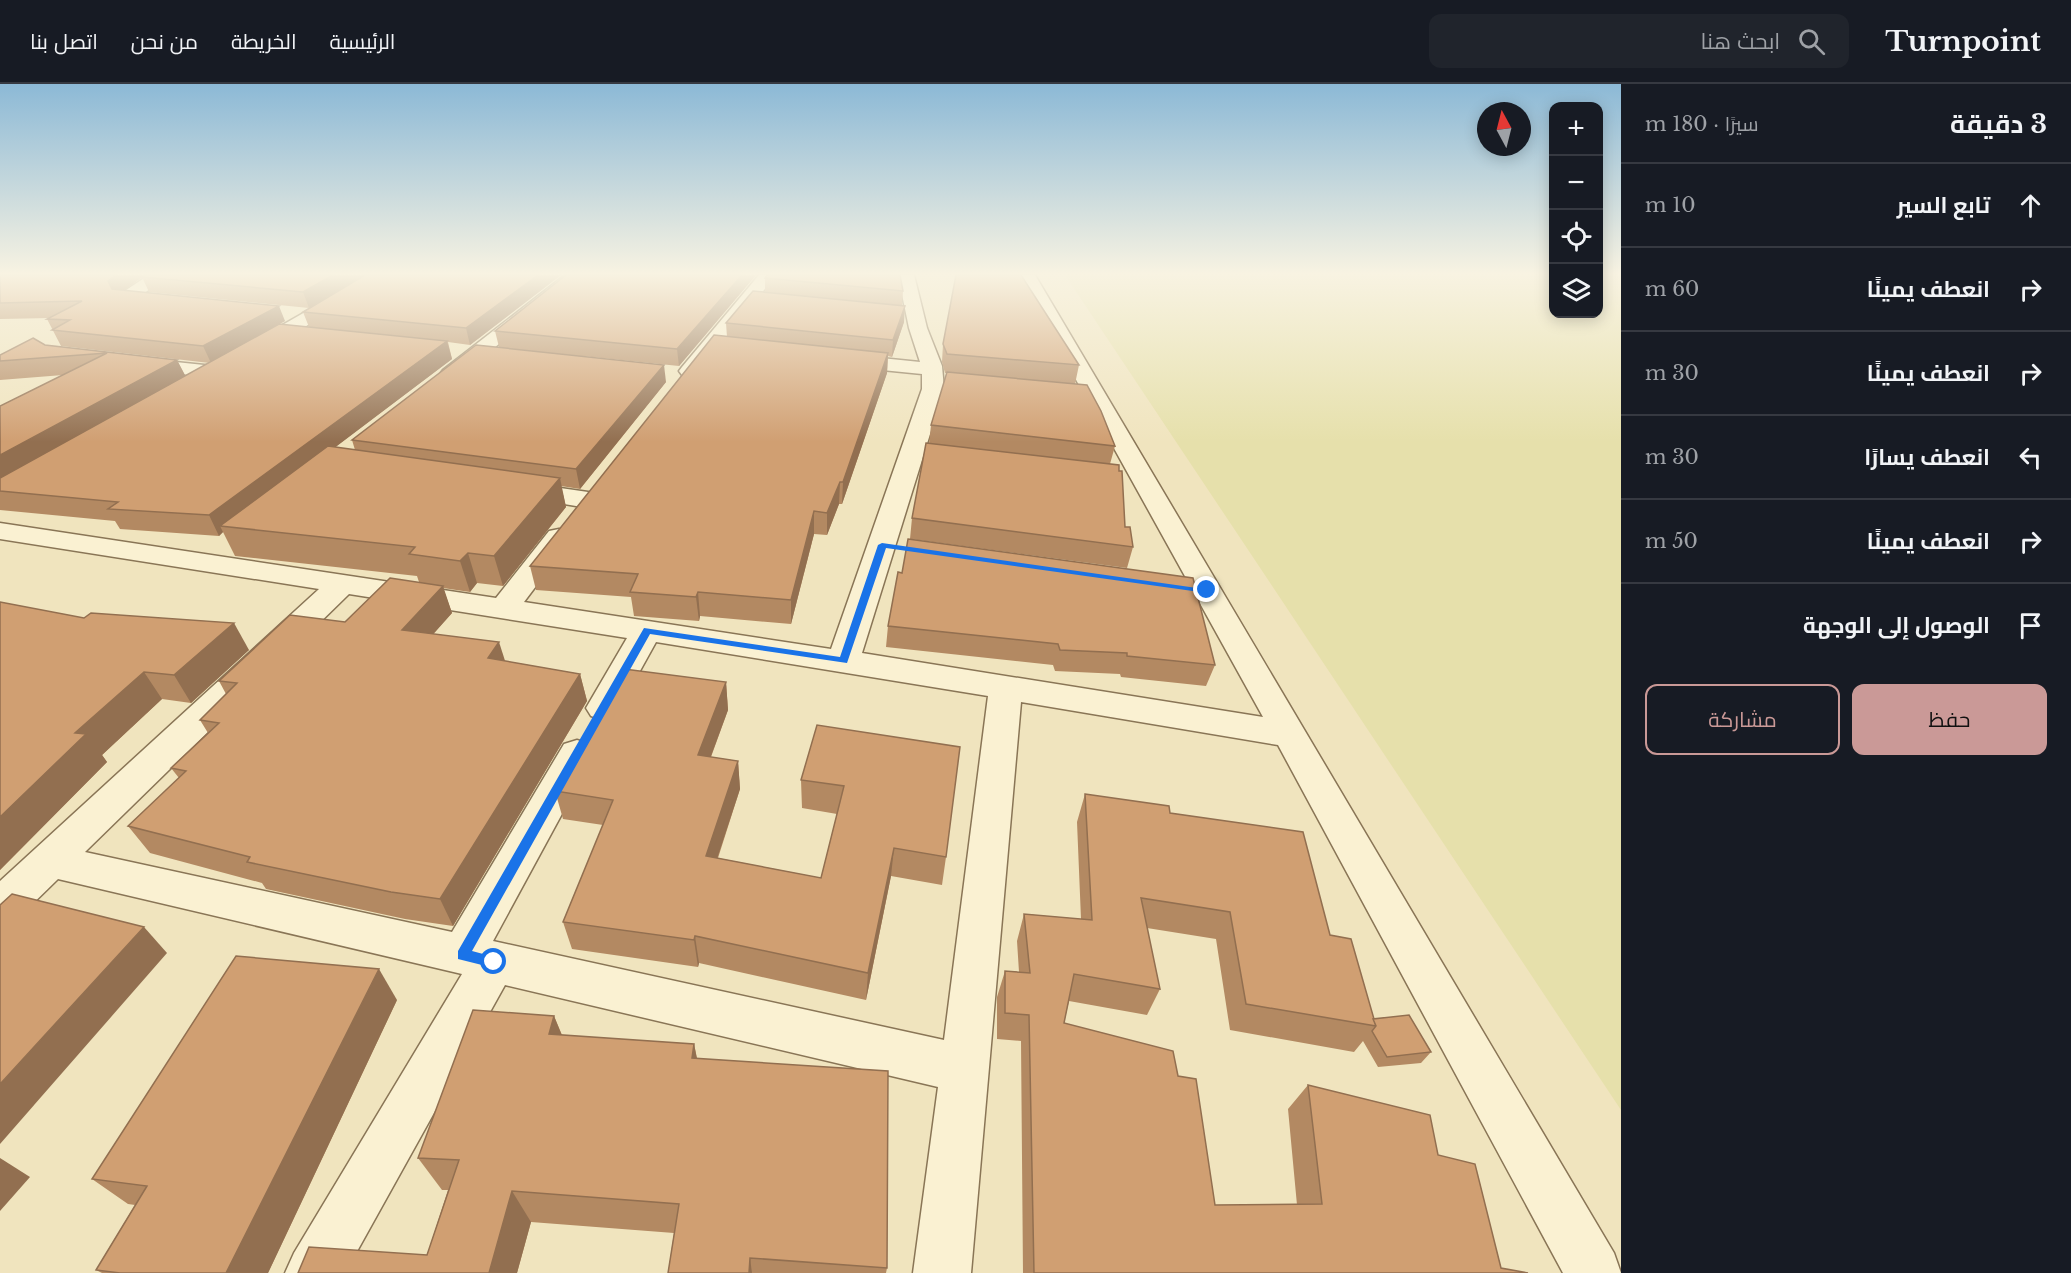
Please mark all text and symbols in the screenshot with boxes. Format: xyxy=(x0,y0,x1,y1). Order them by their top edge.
search box xyxy=(1429,14,1849,68)
text: Turnpoint xyxy=(1885,24,2041,59)
icon: search xyxy=(1795,25,1828,58)
text: ابحث هنا xyxy=(1700,28,1780,55)
text: اتصل بنا xyxy=(30,29,98,55)
text: من نحن xyxy=(131,29,198,55)
text: الخريطة xyxy=(231,29,297,55)
text: الرئيسية xyxy=(330,29,395,55)
north arrow xyxy=(1477,102,1531,156)
map controls xyxy=(1549,102,1603,318)
button: + xyxy=(1549,102,1603,156)
text: 3 دقيقة xyxy=(1950,108,2047,140)
text: سيرًا · 180 m xyxy=(1645,112,1759,136)
button: − xyxy=(1549,156,1603,210)
icon: ahead xyxy=(2014,189,2047,222)
text: تابع السير xyxy=(1897,192,1990,219)
text: 10 m xyxy=(1645,193,1695,217)
button: locate xyxy=(1549,210,1603,264)
button: layers xyxy=(1549,264,1603,318)
icon: right xyxy=(2014,273,2047,306)
text: انعطف يمينًا xyxy=(1867,276,1990,303)
text: 60 m xyxy=(1645,277,1699,301)
icon: right xyxy=(2014,357,2047,390)
text: انعطف يمينًا xyxy=(1867,360,1990,387)
text: 30 m xyxy=(1645,361,1699,385)
icon: left xyxy=(2014,441,2047,474)
text: انعطف يسارًا xyxy=(1864,444,1990,471)
text: 30 m xyxy=(1645,445,1699,469)
icon: right xyxy=(2014,525,2047,558)
text: انعطف يمينًا xyxy=(1867,528,1990,555)
text: 50 m xyxy=(1645,529,1698,553)
route end xyxy=(1193,576,1219,602)
icon: arrive xyxy=(2014,609,2047,642)
text: الوصول إلى الوجهة xyxy=(1803,612,1990,639)
button: مشاركة xyxy=(1645,684,1840,755)
button: حفظ xyxy=(1852,684,2047,755)
route start xyxy=(480,948,506,974)

